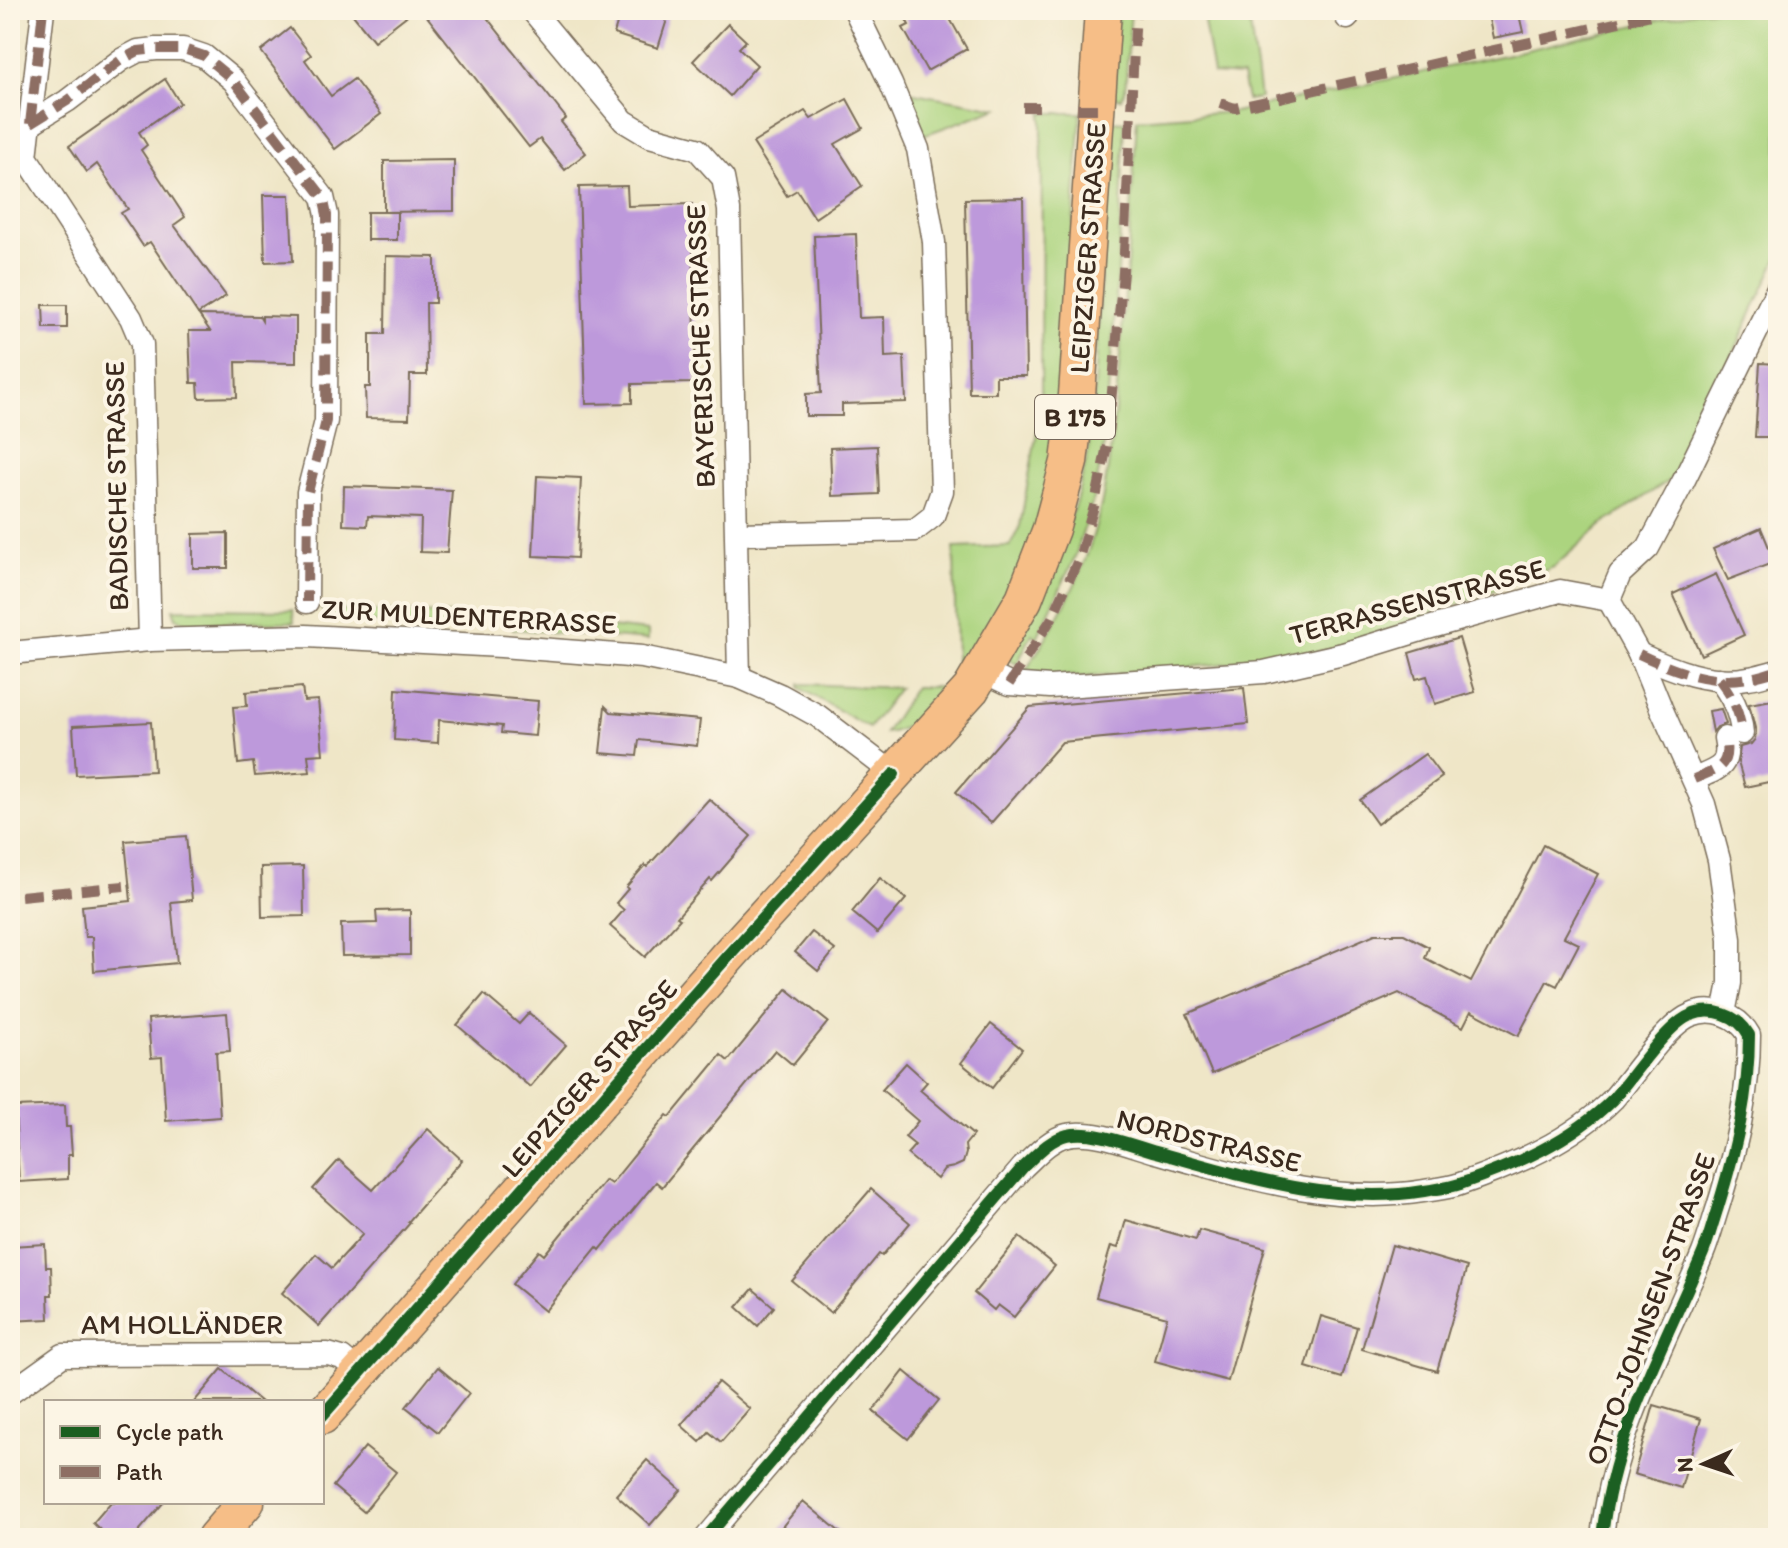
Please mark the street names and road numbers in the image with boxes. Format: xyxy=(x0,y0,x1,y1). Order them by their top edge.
street label: LEIPZIGER STRASSE xyxy=(1061,121,1113,375)
street label: BAYERISCHE STRASSE xyxy=(678,204,722,488)
street label: BADISCHE STRASSE xyxy=(97,361,135,611)
road number: B 175 xyxy=(1035,395,1115,439)
street label: TERRASSENSTRASSE xyxy=(1285,551,1549,651)
street label: ZUR MULDENTERRASSE xyxy=(321,591,617,641)
street label: LEIPZIGER STRASSE xyxy=(494,972,684,1184)
street label: NORDSTRASSE xyxy=(1113,1101,1305,1179)
street label: OTTO-JOHNSEN-STRASSE xyxy=(1578,1148,1722,1470)
street label: AM HOLLÄNDER xyxy=(81,1307,283,1341)

